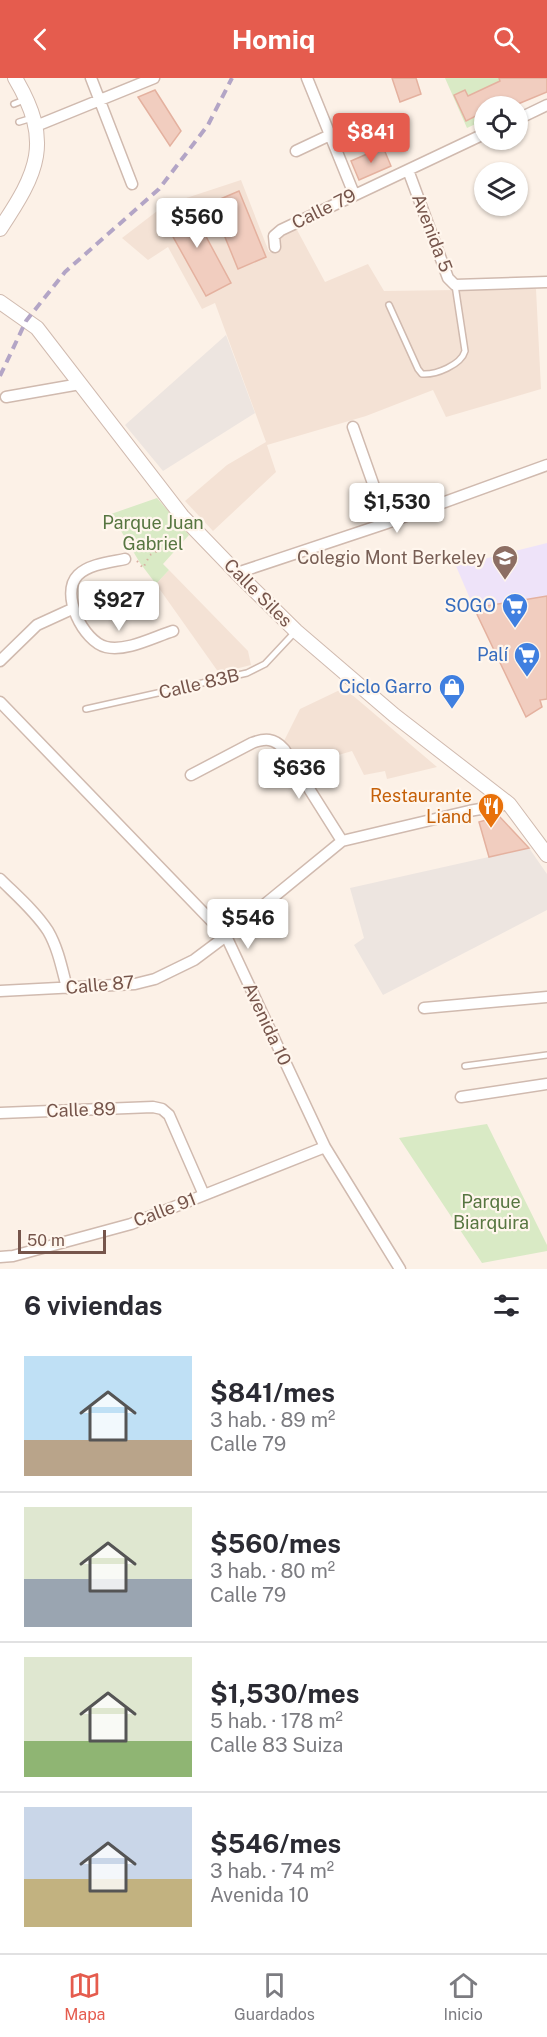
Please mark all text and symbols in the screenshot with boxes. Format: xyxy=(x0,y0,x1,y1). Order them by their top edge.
icon: back xyxy=(24,23,57,56)
text: Homiq xyxy=(232,23,315,55)
icon: search xyxy=(490,23,523,56)
map controls xyxy=(474,96,528,216)
button: locate xyxy=(474,96,528,150)
pin: $841 xyxy=(335,113,407,164)
text: $841 xyxy=(347,120,395,144)
button: layers xyxy=(474,162,528,216)
street label: Calle 79 xyxy=(288,184,359,233)
street label: Avenida 5 xyxy=(408,191,457,275)
pin: $560 xyxy=(161,198,233,249)
text: $560 xyxy=(170,205,224,229)
pin: $1,530 xyxy=(348,483,446,534)
text: $1,530 xyxy=(363,490,431,514)
park label: Parque Juan Gabriel xyxy=(102,512,204,554)
school or university icon: Colegio Mont Berkeley xyxy=(490,543,520,581)
place label: Colegio Mont Berkeley xyxy=(297,547,486,568)
street label: Calle Siles xyxy=(220,554,297,631)
pin: $927 xyxy=(83,581,155,632)
text: $927 xyxy=(93,588,145,612)
supermarket icon: SOGO xyxy=(500,591,530,629)
place label: SOGO xyxy=(445,595,496,616)
supermarket icon: Palí xyxy=(512,640,542,678)
place label: Palí xyxy=(477,644,509,665)
street label: Calle 83B xyxy=(157,664,241,703)
shop icon: Ciclo Garro xyxy=(437,672,467,710)
place label: Ciclo Garro xyxy=(339,676,432,697)
pin: $636 xyxy=(263,749,335,800)
text: $636 xyxy=(272,756,326,780)
place label: Restaurante Liand xyxy=(370,785,472,827)
restaurant icon: Restaurante Liand xyxy=(476,791,506,829)
pin: $546 xyxy=(212,899,284,950)
text: $546 xyxy=(221,906,275,930)
street label: Calle 87 xyxy=(65,971,135,998)
street label: Avenida 10 xyxy=(239,979,296,1069)
street label: Calle 89 xyxy=(46,1098,116,1121)
street label: Calle 91 xyxy=(131,1188,199,1231)
park label: Parque Biarquira xyxy=(453,1191,529,1233)
scale bar xyxy=(18,1227,106,1254)
text: 50 m xyxy=(27,1231,65,1250)
icon: filters xyxy=(490,1289,523,1322)
text: 6 viviendas xyxy=(24,1290,162,1321)
text: $841/mes xyxy=(210,1377,335,1408)
icon: home xyxy=(72,1380,144,1452)
text: 3 hab. · 89 m² xyxy=(210,1408,335,1432)
text: Calle 79 xyxy=(210,1432,286,1456)
text: $560/mes xyxy=(210,1528,341,1559)
icon: home xyxy=(72,1531,144,1603)
text: 3 hab. · 80 m² xyxy=(210,1559,335,1583)
text: Calle 79 xyxy=(210,1583,286,1607)
text: $1,530/mes xyxy=(210,1678,359,1709)
icon: home xyxy=(72,1681,144,1753)
text: 5 hab. · 178 m² xyxy=(210,1709,343,1733)
text: Calle 83 Suiza xyxy=(210,1733,343,1757)
text: $546/mes xyxy=(210,1828,341,1859)
icon: home xyxy=(72,1831,144,1903)
text: 3 hab. · 74 m² xyxy=(210,1859,334,1883)
text: Avenida 10 xyxy=(210,1883,309,1907)
tab: Mapa xyxy=(64,1969,105,2024)
tab: Guardados xyxy=(234,1969,315,2024)
tab: Inicio xyxy=(443,1969,483,2024)

